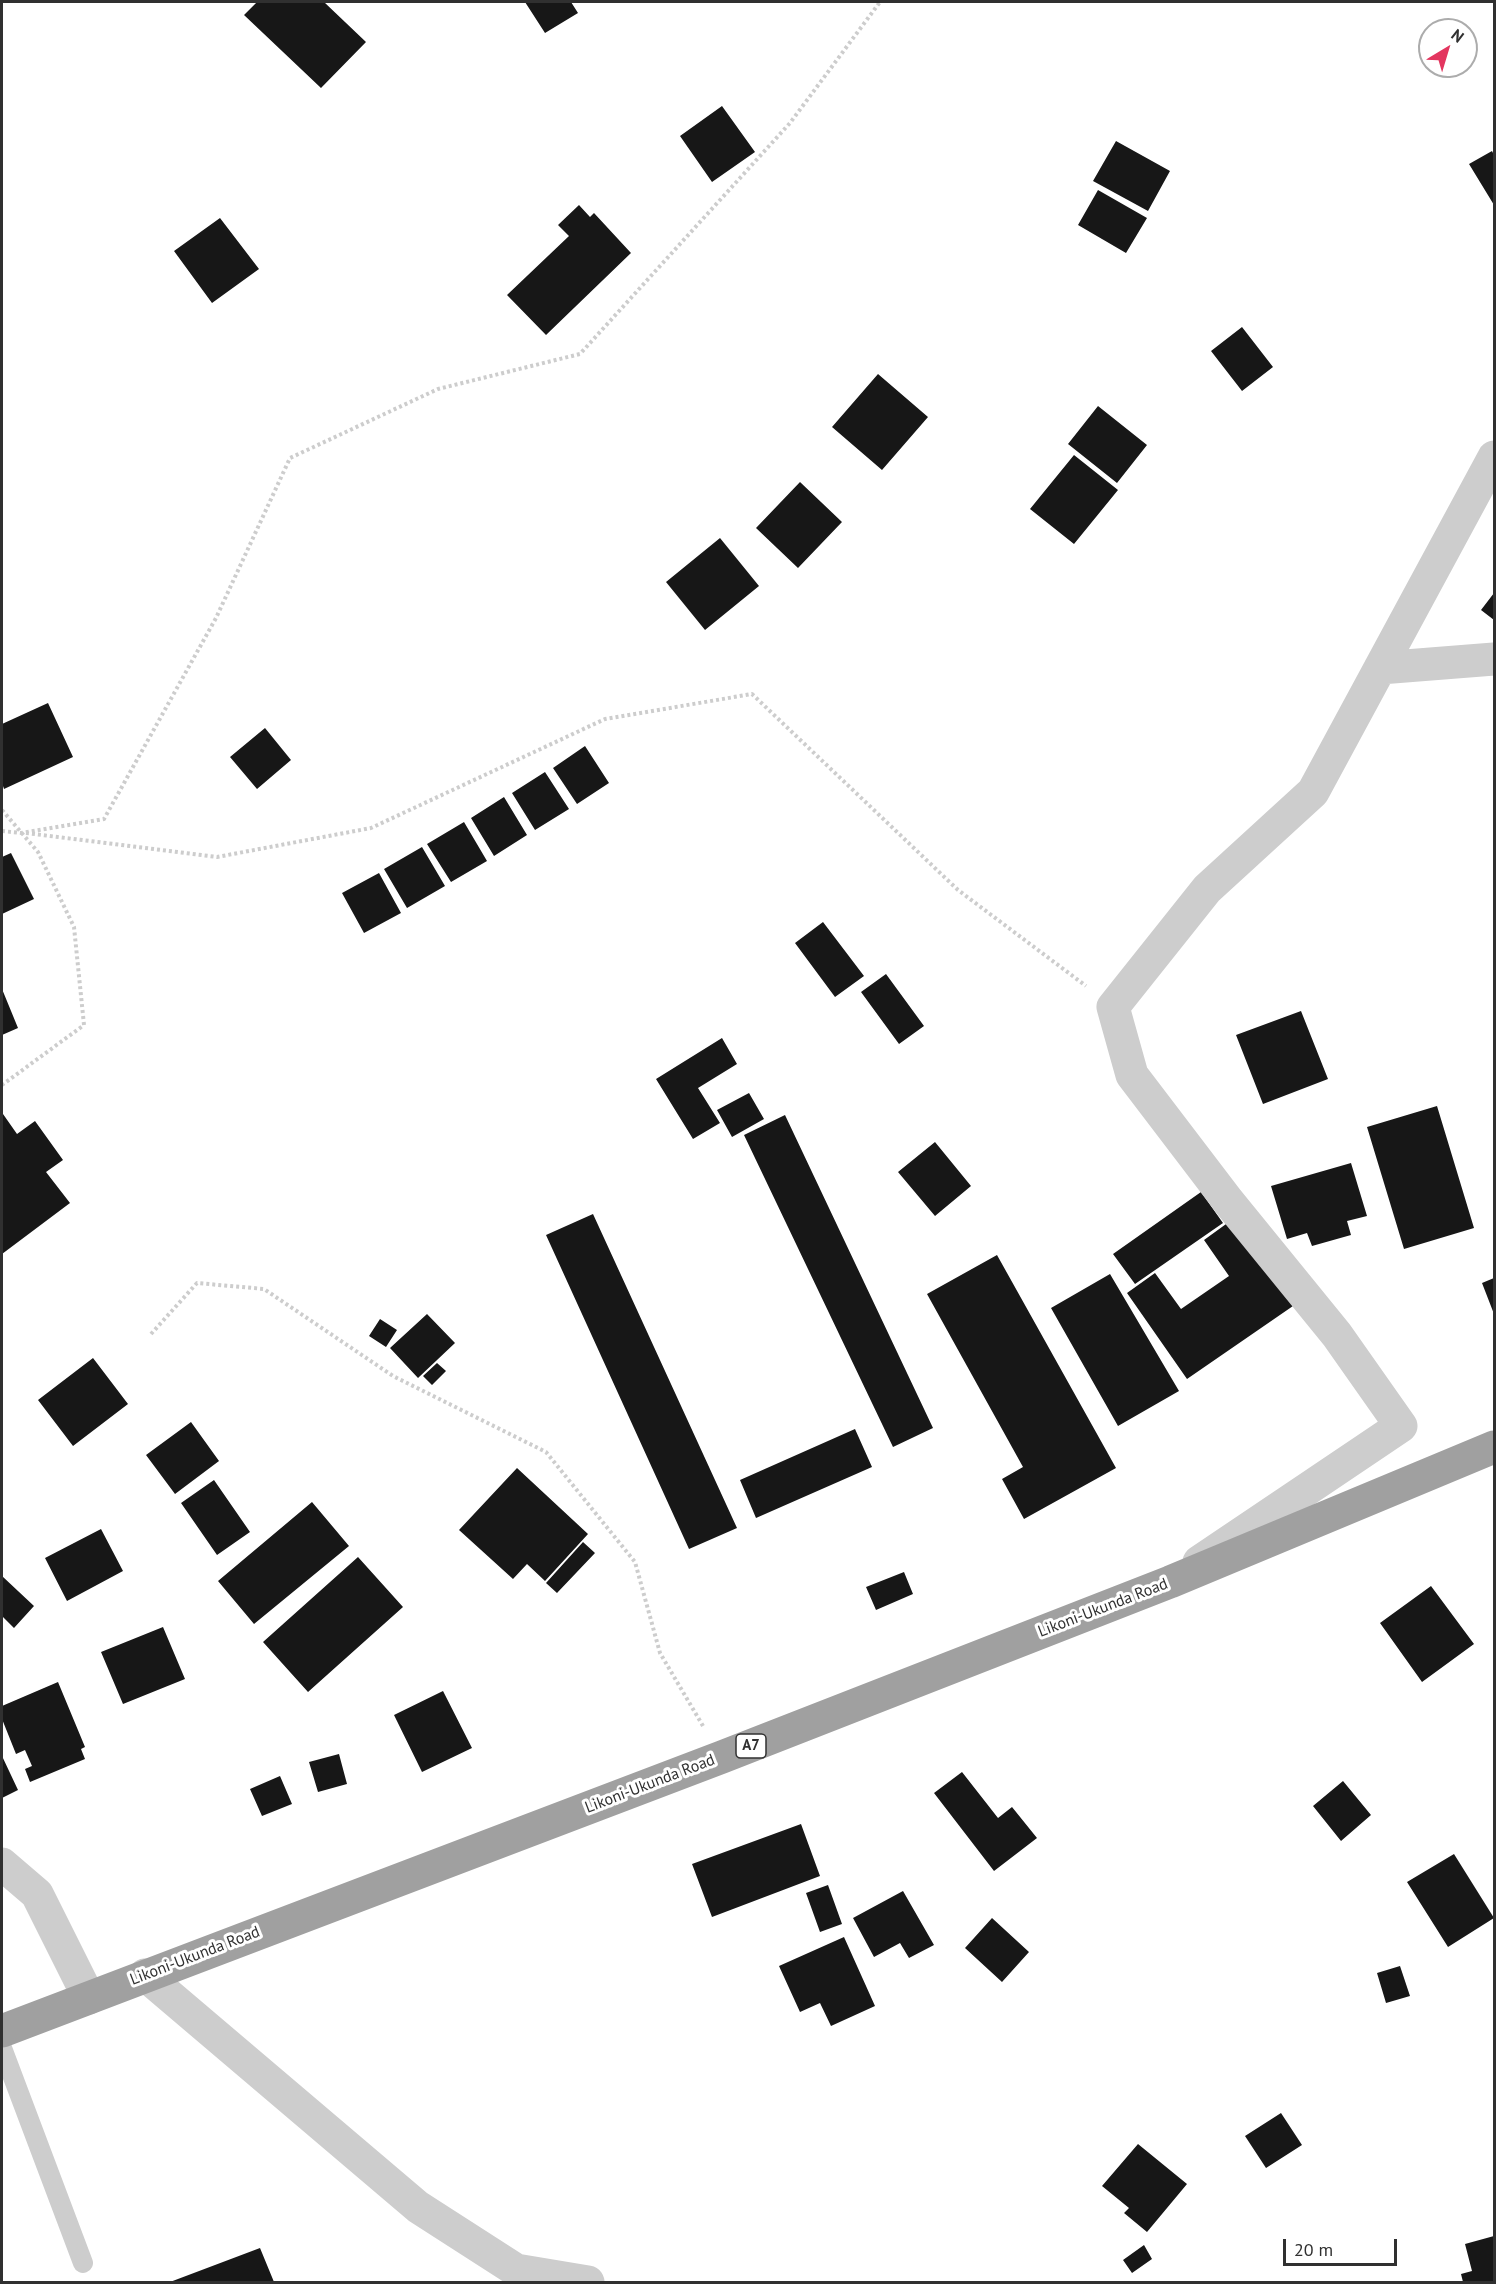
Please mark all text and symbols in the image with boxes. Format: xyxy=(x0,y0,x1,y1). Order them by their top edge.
north arrow xyxy=(1418,18,1478,78)
text: N xyxy=(1448,24,1468,47)
street label: Likoni-Ukunda Road xyxy=(1035,1574,1171,1642)
road number: A7 xyxy=(736,1734,766,1758)
street label: Likoni-Ukunda Road xyxy=(582,1750,718,1818)
street label: Likoni-Ukunda Road xyxy=(127,1922,263,1990)
scale bar xyxy=(1286,2227,1400,2265)
text: 20 m xyxy=(1294,2238,1333,2261)

